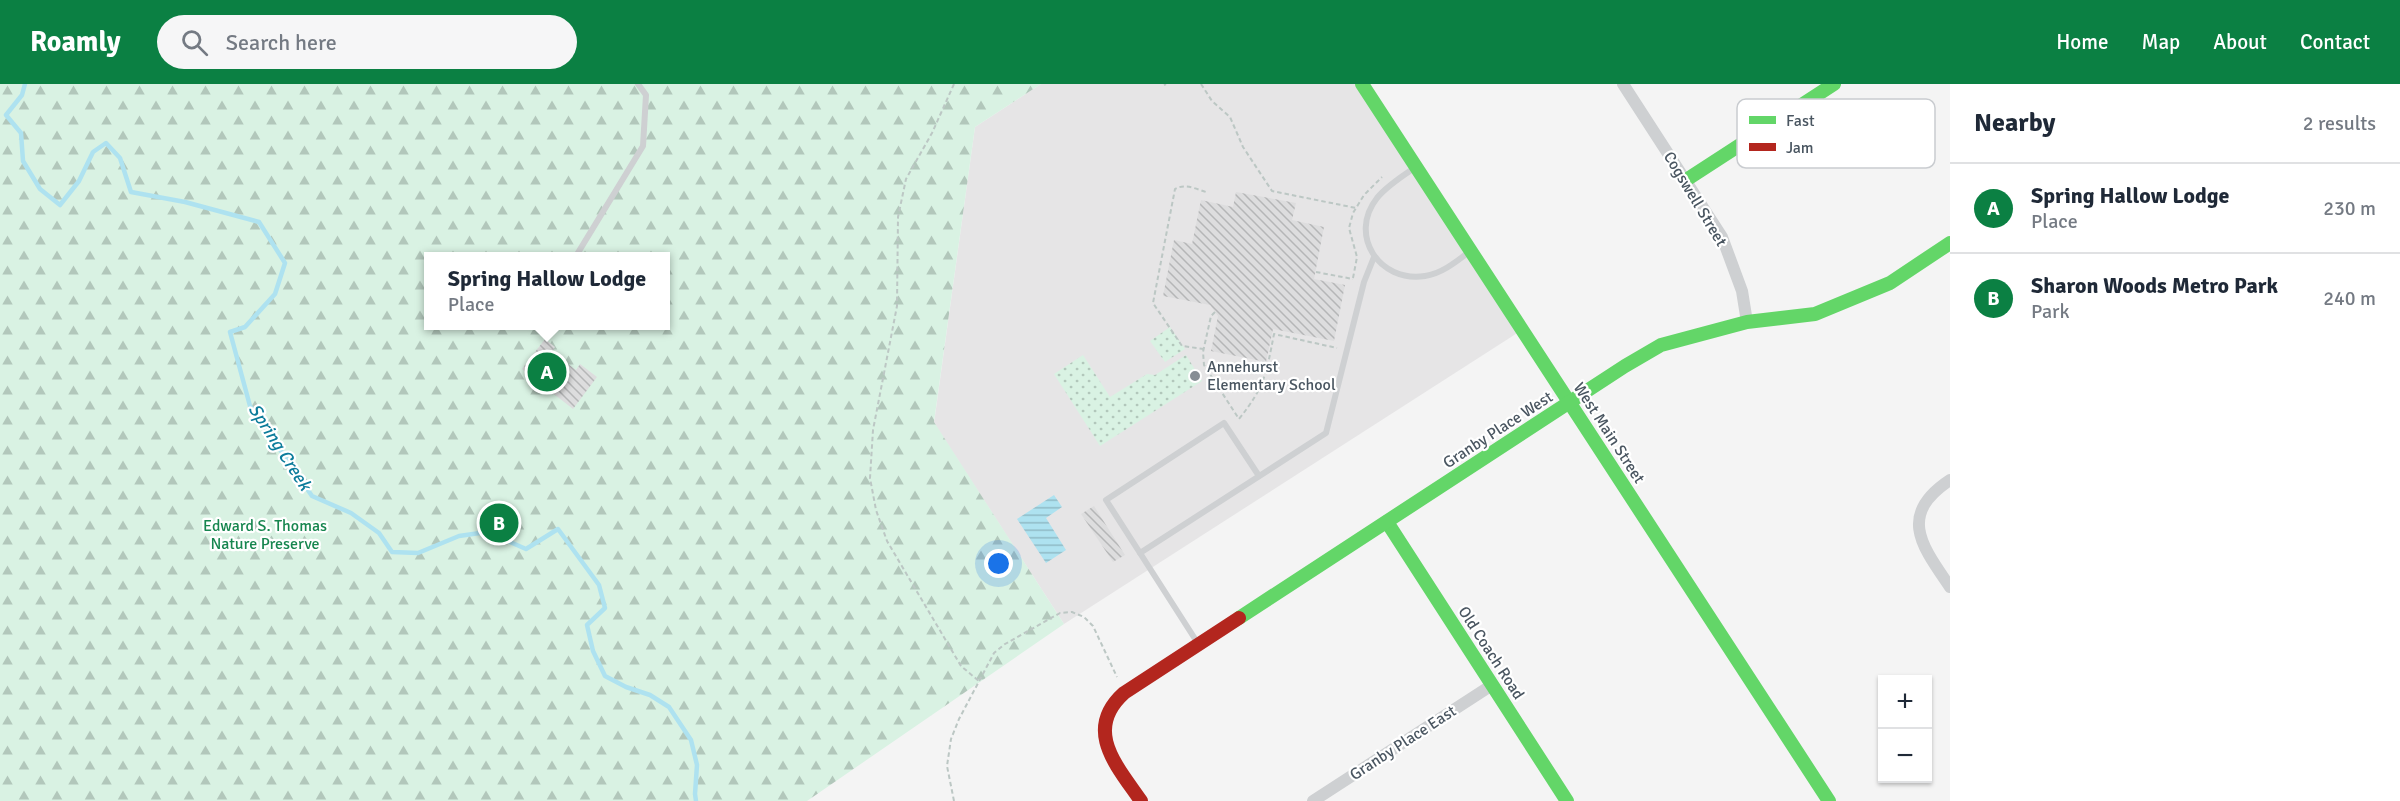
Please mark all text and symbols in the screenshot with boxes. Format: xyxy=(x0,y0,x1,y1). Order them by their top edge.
search box xyxy=(157,15,577,69)
text: Roamly xyxy=(30,25,121,59)
icon: search xyxy=(178,26,211,59)
text: Search here xyxy=(226,29,337,56)
text: Home xyxy=(2056,29,2109,55)
text: Map xyxy=(2142,29,2180,55)
text: About xyxy=(2213,29,2267,55)
text: Contact xyxy=(2300,29,2370,55)
legend xyxy=(1737,99,1935,168)
text: Nearby xyxy=(1974,107,2055,139)
text: Fast xyxy=(1786,111,1815,131)
text: 2 results xyxy=(2303,111,2376,136)
text: Jam xyxy=(1786,138,1814,158)
street label: Cogswell Street xyxy=(1659,148,1731,250)
text: Spring Hallow Lodge xyxy=(2031,182,2229,209)
text: A xyxy=(1987,196,2000,221)
text: 230 m xyxy=(2323,196,2376,221)
text: Place xyxy=(2031,209,2078,234)
popup xyxy=(424,252,670,330)
text: Spring Hallow Lodge xyxy=(448,265,646,292)
text: Sharon Woods Metro Park xyxy=(2031,272,2278,299)
text: B xyxy=(1987,286,2000,311)
text: 240 m xyxy=(2323,286,2376,311)
text: Place xyxy=(448,292,494,317)
text: Park xyxy=(2031,299,2069,324)
pin: A xyxy=(528,350,566,394)
place label: Annehurst Elementary School xyxy=(1207,357,1336,395)
marker: Annehurst Elementary School xyxy=(1188,369,1202,383)
street label: West Main Street xyxy=(1569,379,1649,488)
street label: Granby Place West xyxy=(1439,387,1557,473)
water label: Spring Creek xyxy=(244,400,317,496)
pin: B xyxy=(480,500,518,546)
park label: Edward S. Thomas Nature Preserve xyxy=(203,516,327,554)
your location xyxy=(984,549,1013,578)
street label: Old Coach Road xyxy=(1453,603,1529,703)
map controls xyxy=(1878,675,1932,783)
button: + xyxy=(1878,675,1932,729)
street label: Granby Place East xyxy=(1346,701,1460,785)
button: − xyxy=(1878,729,1932,783)

